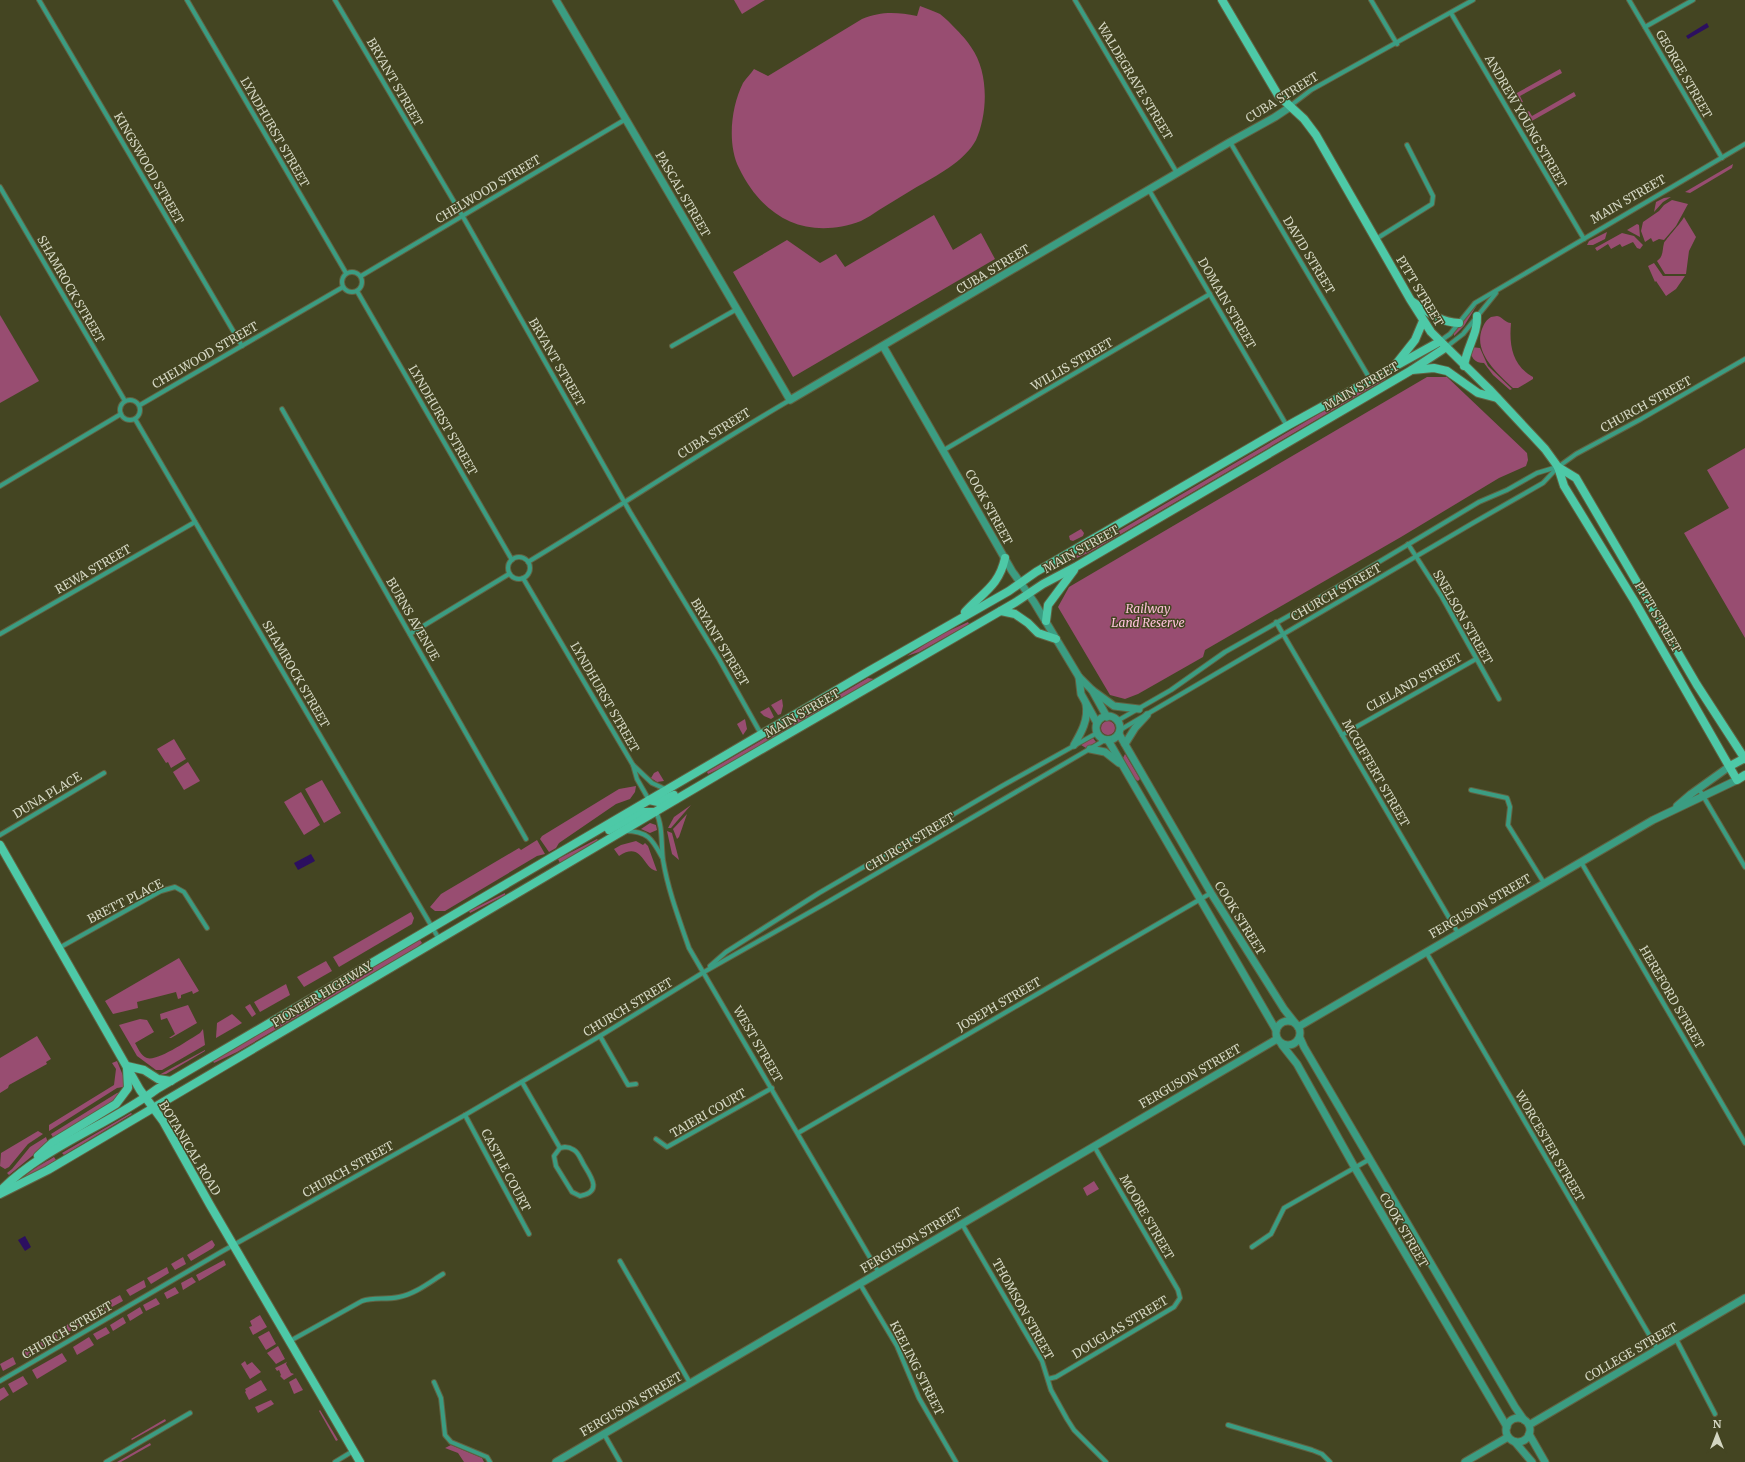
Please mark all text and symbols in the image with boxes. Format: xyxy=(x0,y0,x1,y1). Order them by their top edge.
street label: WALDEGRAVE STREET xyxy=(1094,19,1176,143)
street label: GEORGE STREET xyxy=(1653,27,1716,121)
street label: BRYANT STREET xyxy=(364,35,427,129)
street label: ANDREW YOUNG STREET xyxy=(1481,51,1570,190)
street label: CUBA STREET xyxy=(1243,68,1322,125)
street label: LYNDHURST STREET xyxy=(237,74,313,190)
street label: KINGSWOOD STREET xyxy=(111,109,187,227)
street label: PASCAL STREET xyxy=(652,149,714,240)
street label: CHELWOOD STREET xyxy=(433,151,544,226)
street label: MAIN STREET xyxy=(1588,171,1669,227)
street label: DAVID STREET xyxy=(1280,214,1338,297)
street label: SHAMROCK STREET xyxy=(34,233,108,346)
street label: CUBA STREET xyxy=(953,241,1033,297)
street label: PITT STREET xyxy=(1393,253,1447,329)
street label: DOMAIN STREET xyxy=(1195,255,1259,352)
street label: BRYANT STREET xyxy=(526,315,589,409)
street label: CHELWOOD STREET xyxy=(149,318,261,392)
street label: WILLIS STREET xyxy=(1027,334,1116,394)
street label: MAIN STREET xyxy=(1321,358,1402,414)
street label: LYNDHURST STREET xyxy=(405,362,481,478)
street label: CHURCH STREET xyxy=(1598,372,1695,435)
street label: CUBA STREET xyxy=(675,404,754,461)
street label: COOK STREET xyxy=(962,467,1016,548)
street label: MAIN STREET xyxy=(1040,522,1122,576)
street label: REWA STREET xyxy=(52,541,134,597)
street label: CHURCH STREET xyxy=(1288,560,1384,624)
street label: SNELSON STREET xyxy=(1430,567,1496,667)
street label: BURNS AVENUE xyxy=(383,575,443,664)
street label: PITT STREET xyxy=(1632,579,1685,656)
street label: BRYANT STREET xyxy=(688,596,752,689)
park label: Railway Land Reserve xyxy=(1111,601,1185,630)
street label: SHAMROCK STREET xyxy=(259,618,333,731)
street label: LYNDHURST STREET xyxy=(567,639,643,755)
street label: CLELAND STREET xyxy=(1363,649,1465,715)
street label: MAIN STREET xyxy=(762,685,843,741)
street label: MCGIFFERT STREET xyxy=(1339,717,1413,830)
street label: DUNA PLACE xyxy=(10,768,84,821)
street label: CHURCH STREET xyxy=(862,809,958,875)
street label: FERGUSON STREET xyxy=(1426,870,1534,941)
street label: BRETT PLACE xyxy=(85,875,166,926)
street label: COOK STREET xyxy=(1211,878,1269,958)
street label: HEREFORD STREET xyxy=(1636,943,1708,1052)
street label: PIONEER HIGHWAY xyxy=(269,958,375,1030)
street label: CHURCH STREET xyxy=(580,974,676,1040)
street label: JOSEPH STREET xyxy=(953,974,1044,1035)
street label: WEST STREET xyxy=(730,1002,786,1085)
street label: FERGUSON STREET xyxy=(1136,1040,1244,1111)
street label: TAIERI COURT xyxy=(667,1085,749,1141)
street label: WORCESTER STREET xyxy=(1512,1087,1588,1205)
street label: BOTANICAL ROAD xyxy=(156,1098,224,1198)
street label: CASTLE COURT xyxy=(478,1126,534,1214)
street label: CHURCH STREET xyxy=(300,1137,397,1200)
street label: MOORE STREET xyxy=(1117,1172,1178,1263)
street label: COOK STREET xyxy=(1377,1190,1432,1271)
street label: FERGUSON STREET xyxy=(858,1203,965,1276)
street label: THOMSON STREET xyxy=(989,1256,1057,1363)
street label: DOUGLAS STREET xyxy=(1069,1292,1171,1362)
street label: CHURCH STREET xyxy=(19,1298,115,1362)
street label: KEELING STREET xyxy=(887,1318,948,1418)
street label: COLLEGE STREET xyxy=(1582,1319,1681,1385)
street label: FERGUSON STREET xyxy=(577,1368,685,1439)
north arrow xyxy=(1697,1414,1737,1454)
text: N xyxy=(1713,1417,1722,1431)

